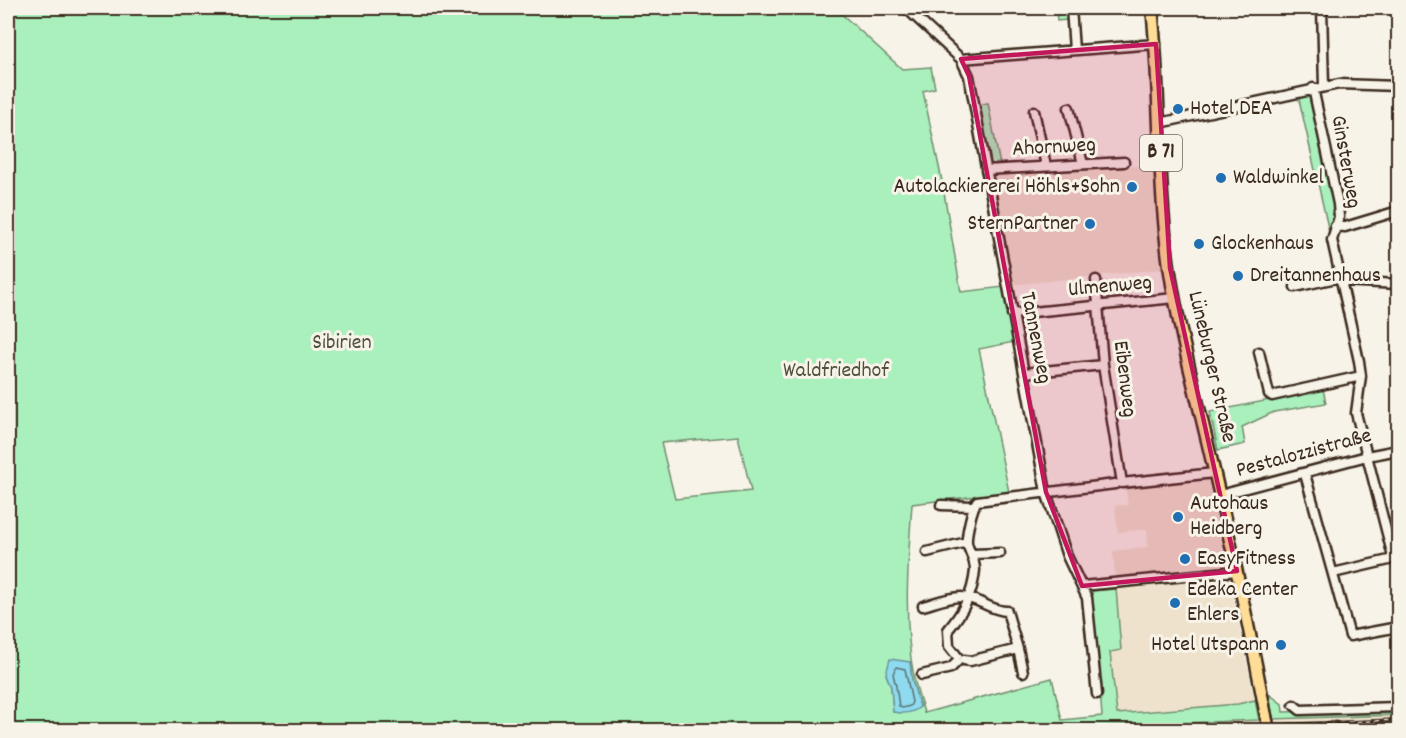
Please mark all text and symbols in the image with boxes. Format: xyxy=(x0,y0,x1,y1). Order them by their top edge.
place label: Hotel DEA xyxy=(1190,94,1272,125)
marker: Hotel DEA xyxy=(1171,102,1185,116)
street label: Ginsterweg xyxy=(1322,113,1368,211)
street label: Ahornweg xyxy=(1011,130,1097,166)
road number: B 71 xyxy=(1140,135,1182,171)
place label: Waldwinkel xyxy=(1233,163,1324,194)
marker: Waldwinkel xyxy=(1214,171,1228,185)
place label: Autolackiererei Höhls+Sohn xyxy=(893,172,1120,203)
marker: Autolackiererei Höhls+Sohn xyxy=(1125,180,1139,194)
place label: SternPartner xyxy=(968,209,1079,240)
marker: SternPartner xyxy=(1083,217,1097,231)
place label: Glockenhaus xyxy=(1211,229,1314,260)
marker: Glockenhaus xyxy=(1192,237,1206,251)
place label: Dreitannenhaus xyxy=(1250,261,1381,292)
street label: Ulmenweg xyxy=(1067,268,1153,306)
marker: Dreitannenhaus xyxy=(1231,269,1245,283)
street label: Lüneburger Straße xyxy=(1179,288,1243,446)
street label: Tannenweg xyxy=(1011,290,1059,386)
park label: Sibirien xyxy=(312,328,372,359)
street label: Eibenweg xyxy=(1104,339,1144,419)
park label: Waldfriedhof xyxy=(783,356,890,387)
street label: Pestalozzistraße xyxy=(1233,421,1375,487)
place label: Autohaus Heidberg xyxy=(1190,489,1269,545)
marker: Autohaus Heidberg xyxy=(1171,510,1185,524)
place label: EasyFitness xyxy=(1197,544,1296,575)
marker: EasyFitness xyxy=(1178,552,1192,566)
place label: Edeka Center Ehlers xyxy=(1187,575,1299,631)
marker: Edeka Center Ehlers xyxy=(1168,596,1182,610)
place label: Hotel Utspann xyxy=(1151,630,1269,661)
marker: Hotel Utspann xyxy=(1274,638,1288,652)

